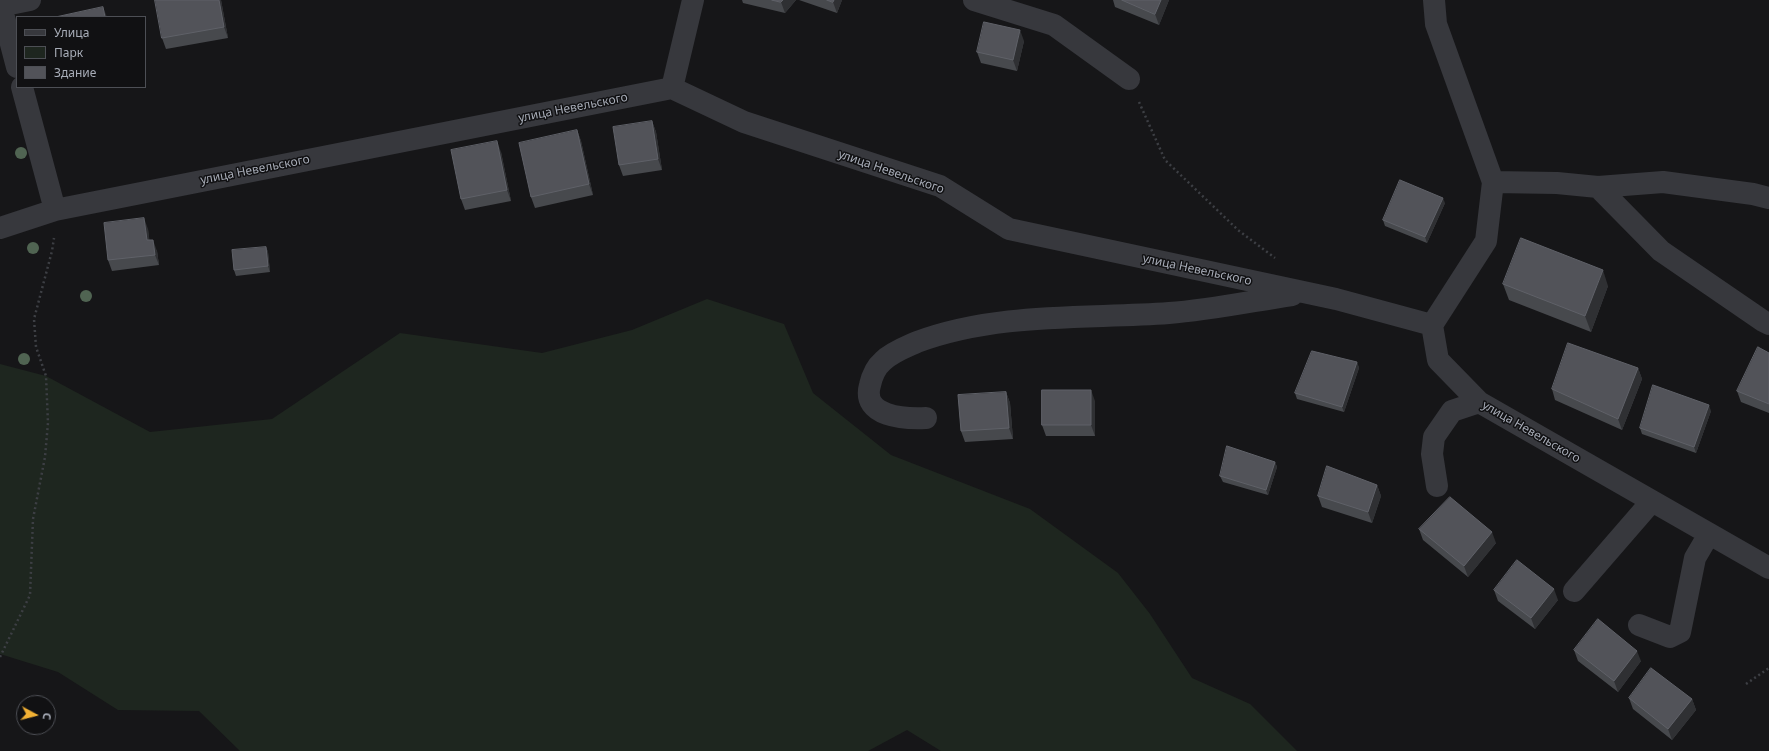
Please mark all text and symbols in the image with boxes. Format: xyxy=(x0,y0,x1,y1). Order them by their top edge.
legend xyxy=(16,16,146,88)
text: Улица xyxy=(54,24,89,41)
text: Парк xyxy=(54,44,83,61)
text: Здание xyxy=(54,64,96,81)
street label: улица Невельского xyxy=(517,90,629,126)
street label: улица Невельского xyxy=(836,147,946,197)
street label: улица Невельского xyxy=(199,152,311,188)
street label: улица Невельского xyxy=(1141,251,1253,289)
street label: улица Невельского xyxy=(1479,398,1583,466)
north arrow xyxy=(16,695,56,735)
text: С xyxy=(40,712,55,721)

